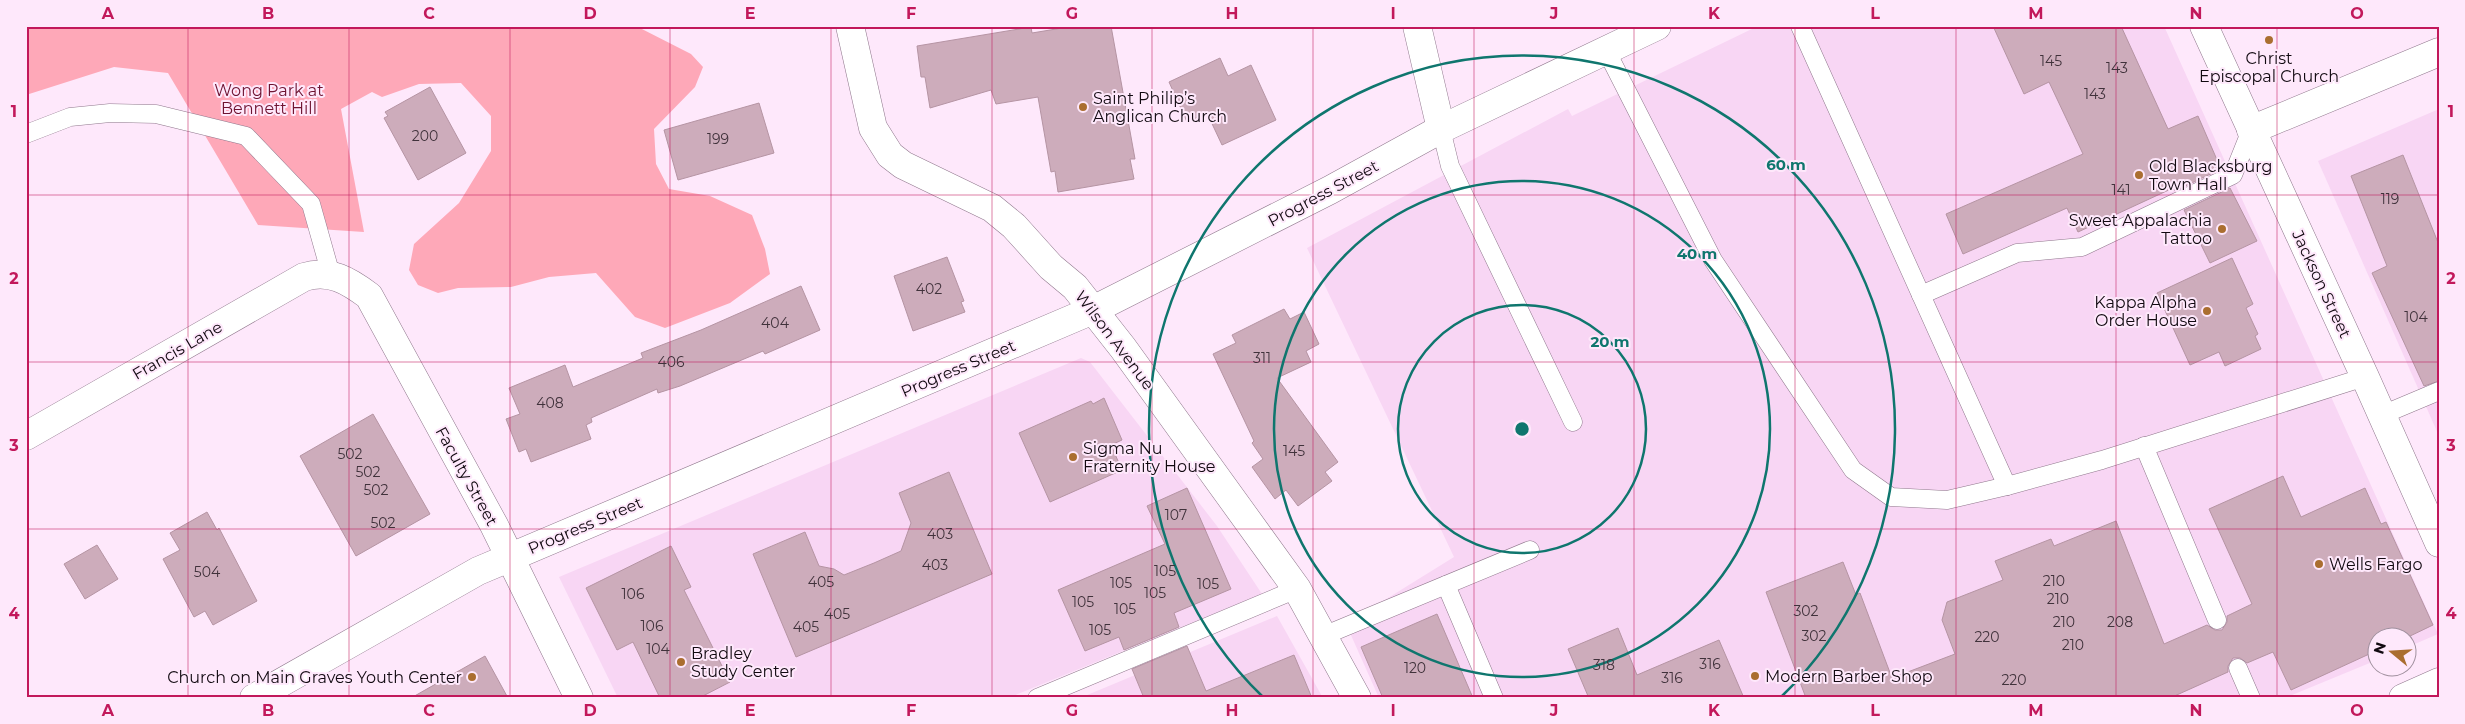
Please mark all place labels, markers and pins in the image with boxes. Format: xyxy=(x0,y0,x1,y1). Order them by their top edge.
marker: Christ Episcopal Church xyxy=(2263,34,2275,46)
place label: Christ Episcopal Church xyxy=(2199,49,2339,86)
place label: Saint Philip’s Anglican Church xyxy=(1093,89,1227,126)
marker: Saint Philip’s Anglican Church xyxy=(1077,101,1089,113)
place label: Old Blacksburg Town Hall xyxy=(2149,157,2272,194)
marker: Old Blacksburg Town Hall xyxy=(2133,169,2145,181)
place label: Sweet Appalachia Tattoo xyxy=(2069,211,2212,248)
marker: Sweet Appalachia Tattoo xyxy=(2216,223,2228,235)
place label: Kappa Alpha Order House xyxy=(2094,293,2197,330)
marker: Kappa Alpha Order House xyxy=(2201,305,2213,317)
centre of rings xyxy=(1513,420,1531,438)
place label: Sigma Nu Fraternity House xyxy=(1083,439,1215,476)
marker: Sigma Nu Fraternity House xyxy=(1067,451,1079,463)
place label: Wells Fargo xyxy=(2329,555,2423,574)
marker: Wells Fargo xyxy=(2313,558,2325,570)
place label: Bradley Study Center xyxy=(691,644,795,681)
marker: Bradley Study Center xyxy=(675,656,687,668)
place label: Modern Barber Shop xyxy=(1765,667,1933,686)
place label: Church on Main Graves Youth Center xyxy=(167,668,462,687)
marker: Modern Barber Shop xyxy=(1749,670,1761,682)
marker: Church on Main Graves Youth Center xyxy=(466,671,478,683)

